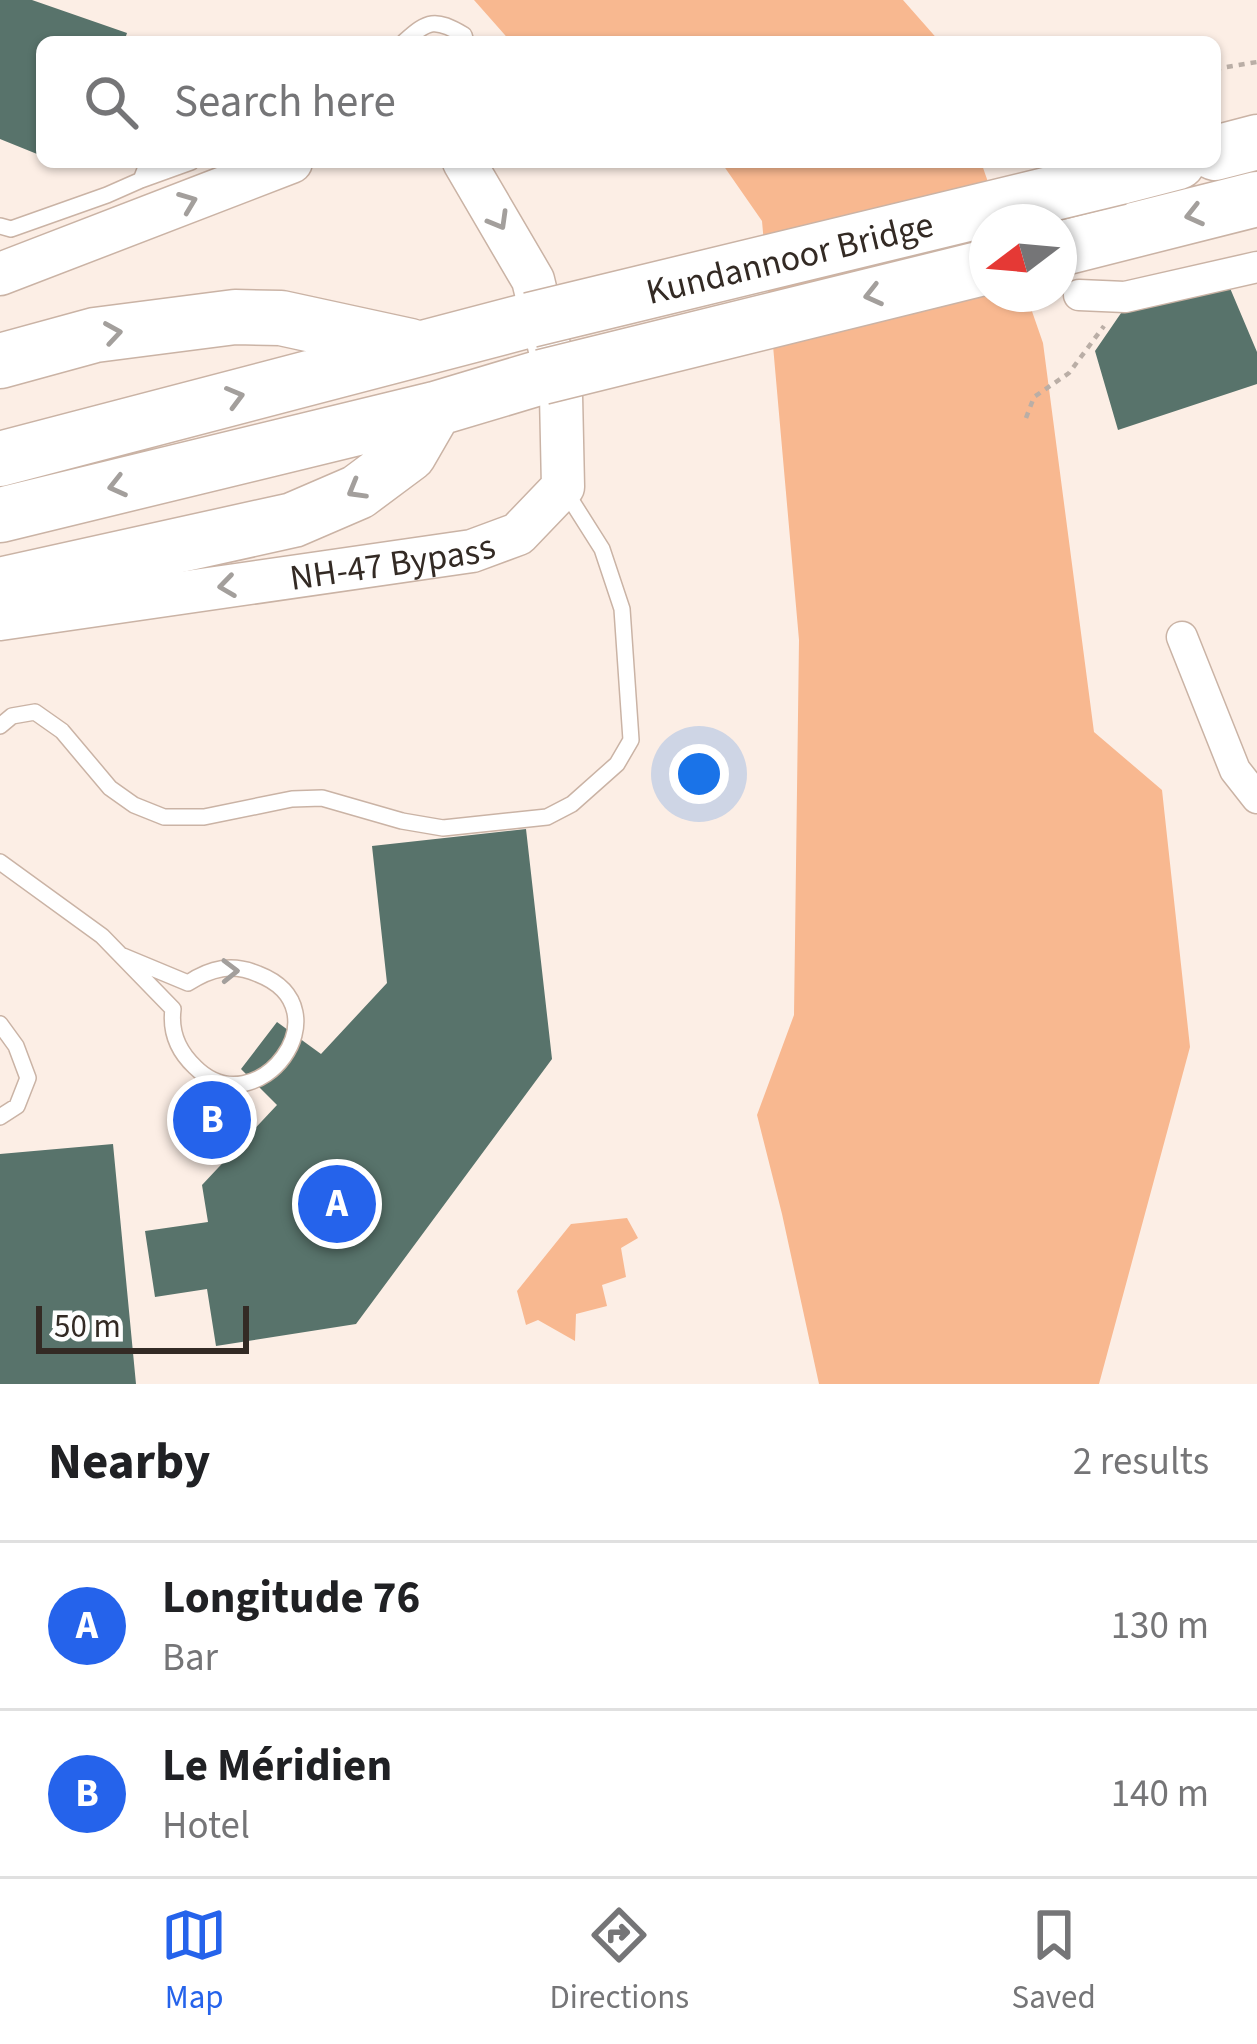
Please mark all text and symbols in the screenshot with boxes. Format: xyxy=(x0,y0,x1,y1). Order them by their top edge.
search box xyxy=(36,36,1221,168)
icon: search xyxy=(78,69,144,135)
text: Search here xyxy=(174,70,396,134)
one-way arrow xyxy=(176,192,197,216)
street label: Kundannoor Bridge xyxy=(641,199,939,318)
one-way arrow xyxy=(1185,201,1205,226)
north arrow xyxy=(969,204,1077,312)
one-way arrow xyxy=(484,208,507,230)
one-way arrow xyxy=(864,281,884,306)
one-way arrow xyxy=(103,321,123,346)
one-way arrow xyxy=(224,387,245,412)
one-way arrow xyxy=(108,472,128,497)
one-way arrow xyxy=(347,476,369,499)
street label: NH-47 Bypass xyxy=(286,521,502,604)
one-way arrow xyxy=(218,572,237,598)
your location xyxy=(669,744,729,804)
one-way arrow xyxy=(222,958,240,984)
pin: B xyxy=(173,1075,251,1165)
pin: A xyxy=(298,1159,376,1249)
scale bar xyxy=(36,1300,249,1353)
text: 50 m xyxy=(54,1303,121,1350)
text: Nearby xyxy=(48,1426,210,1498)
text: 2 results xyxy=(1073,1434,1209,1490)
text: Longitude 76 xyxy=(162,1566,420,1630)
text: A xyxy=(76,1598,98,1654)
text: 130 m xyxy=(1111,1598,1209,1654)
text: Bar xyxy=(162,1630,218,1686)
text: Le Méridien xyxy=(162,1734,392,1798)
text: B xyxy=(75,1766,99,1822)
text: 140 m xyxy=(1111,1766,1209,1822)
text: Hotel xyxy=(162,1798,250,1854)
tab: Map xyxy=(161,1902,227,2021)
tab: Directions xyxy=(550,1902,689,2021)
tab: Saved xyxy=(1012,1902,1096,2021)

